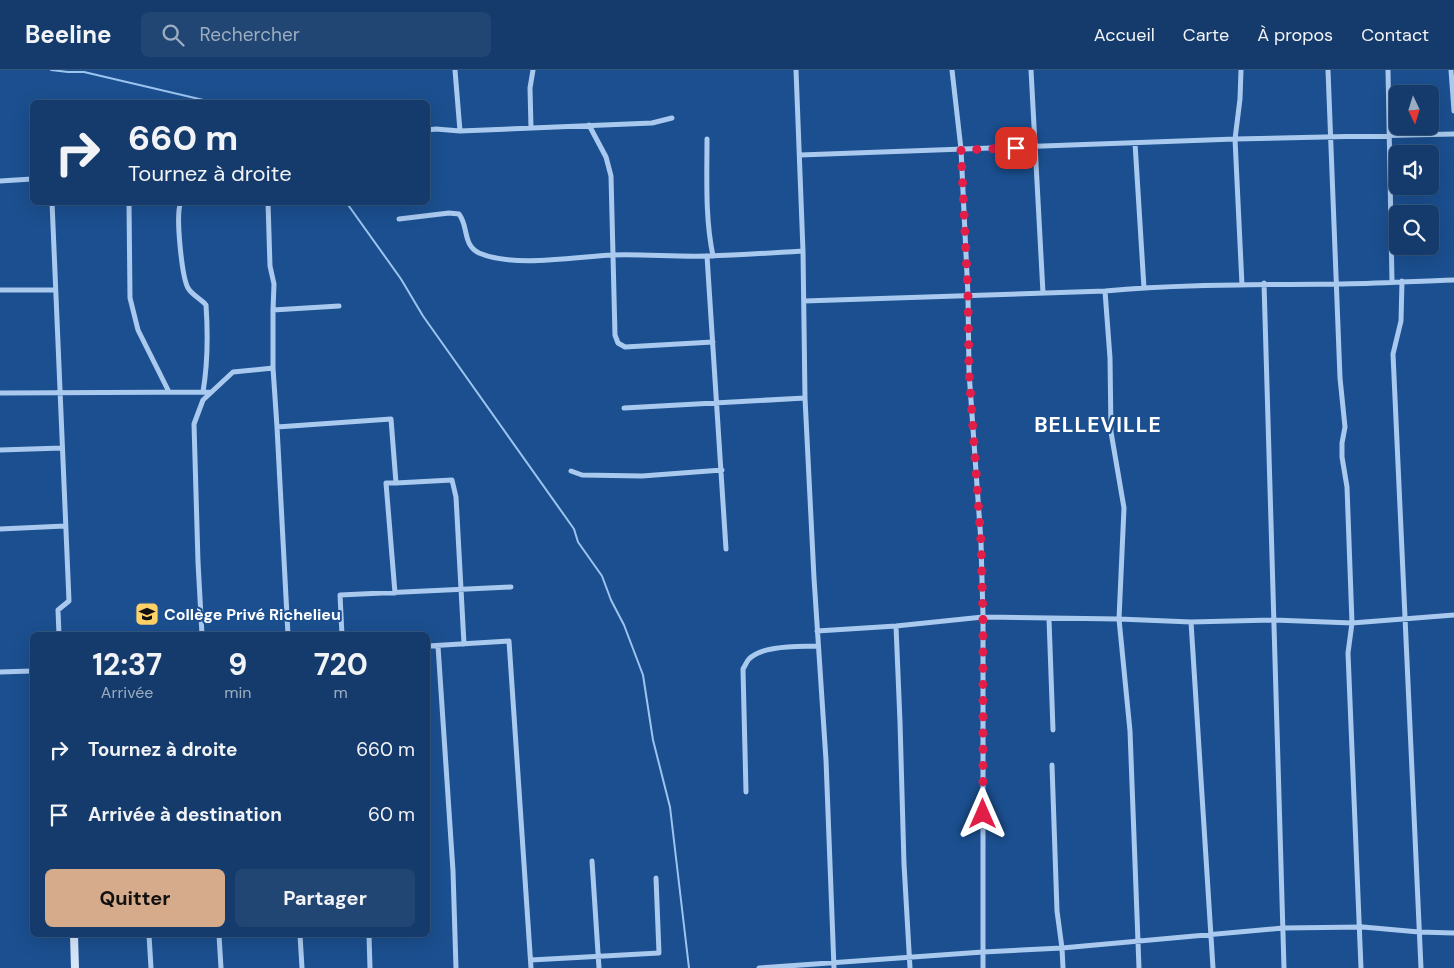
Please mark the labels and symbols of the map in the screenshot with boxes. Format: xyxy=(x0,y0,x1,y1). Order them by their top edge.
north arrow xyxy=(1389,85,1439,135)
pin xyxy=(995,127,1037,169)
district label: BELLEVILLE xyxy=(1034,411,1162,439)
school or university icon: Collège Privé Richelieu xyxy=(134,601,160,627)
place label: Collège Privé Richelieu xyxy=(164,604,341,625)
position arrow xyxy=(956,787,1008,839)

